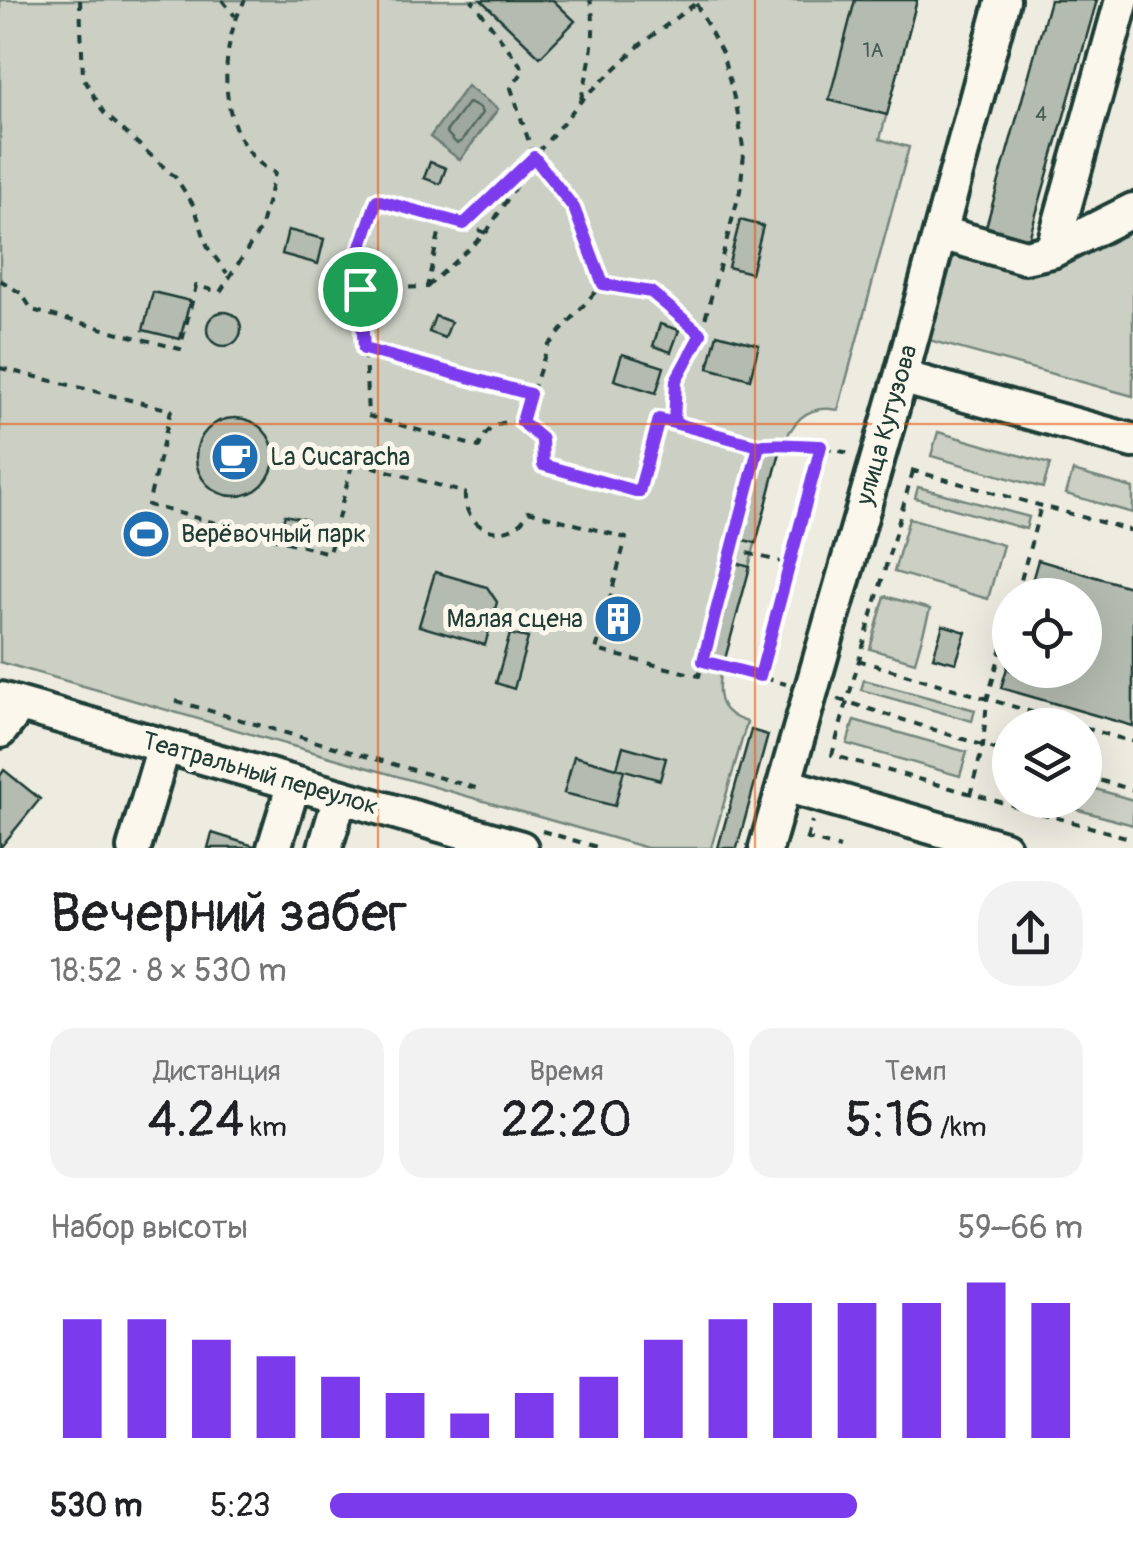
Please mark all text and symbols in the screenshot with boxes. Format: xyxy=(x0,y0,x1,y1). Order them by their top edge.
house number: 1А xyxy=(863,38,883,63)
house number: 4 xyxy=(1035,102,1047,127)
pin xyxy=(318,247,403,332)
icon: arrive xyxy=(333,262,388,317)
street label: улица Кутузова xyxy=(849,341,925,510)
cafe icon: La Cucaracha xyxy=(209,431,261,483)
place label: La Cucaracha xyxy=(270,442,410,473)
sports icon: Верёвочный парк xyxy=(120,508,172,560)
place label: Верёвочный парк xyxy=(181,519,366,550)
map controls xyxy=(992,578,1102,818)
button: locate xyxy=(992,578,1102,688)
building icon: Малая сцена xyxy=(592,593,644,645)
place label: Малая сцена xyxy=(447,604,583,635)
button: layers xyxy=(992,708,1102,818)
street label: Театральный переулок xyxy=(139,726,381,822)
text: Вечерний забег xyxy=(50,879,407,948)
button: share xyxy=(978,881,1083,986)
text: 18:52 · 8 × 530 m xyxy=(50,951,287,991)
text: Дистанция xyxy=(154,1054,281,1089)
text: Время xyxy=(529,1054,604,1089)
text: Темп xyxy=(885,1054,947,1089)
text: 4.24 xyxy=(147,1089,244,1152)
text: 22:20 xyxy=(501,1089,632,1152)
text: 5:16 xyxy=(845,1089,934,1152)
text: km xyxy=(244,1110,287,1145)
text: /km xyxy=(934,1110,987,1145)
text: Набор высоты xyxy=(50,1208,248,1248)
text: 59–66 m xyxy=(958,1208,1083,1248)
text: 530 m xyxy=(50,1486,142,1526)
text: 5:23 xyxy=(210,1486,271,1526)

